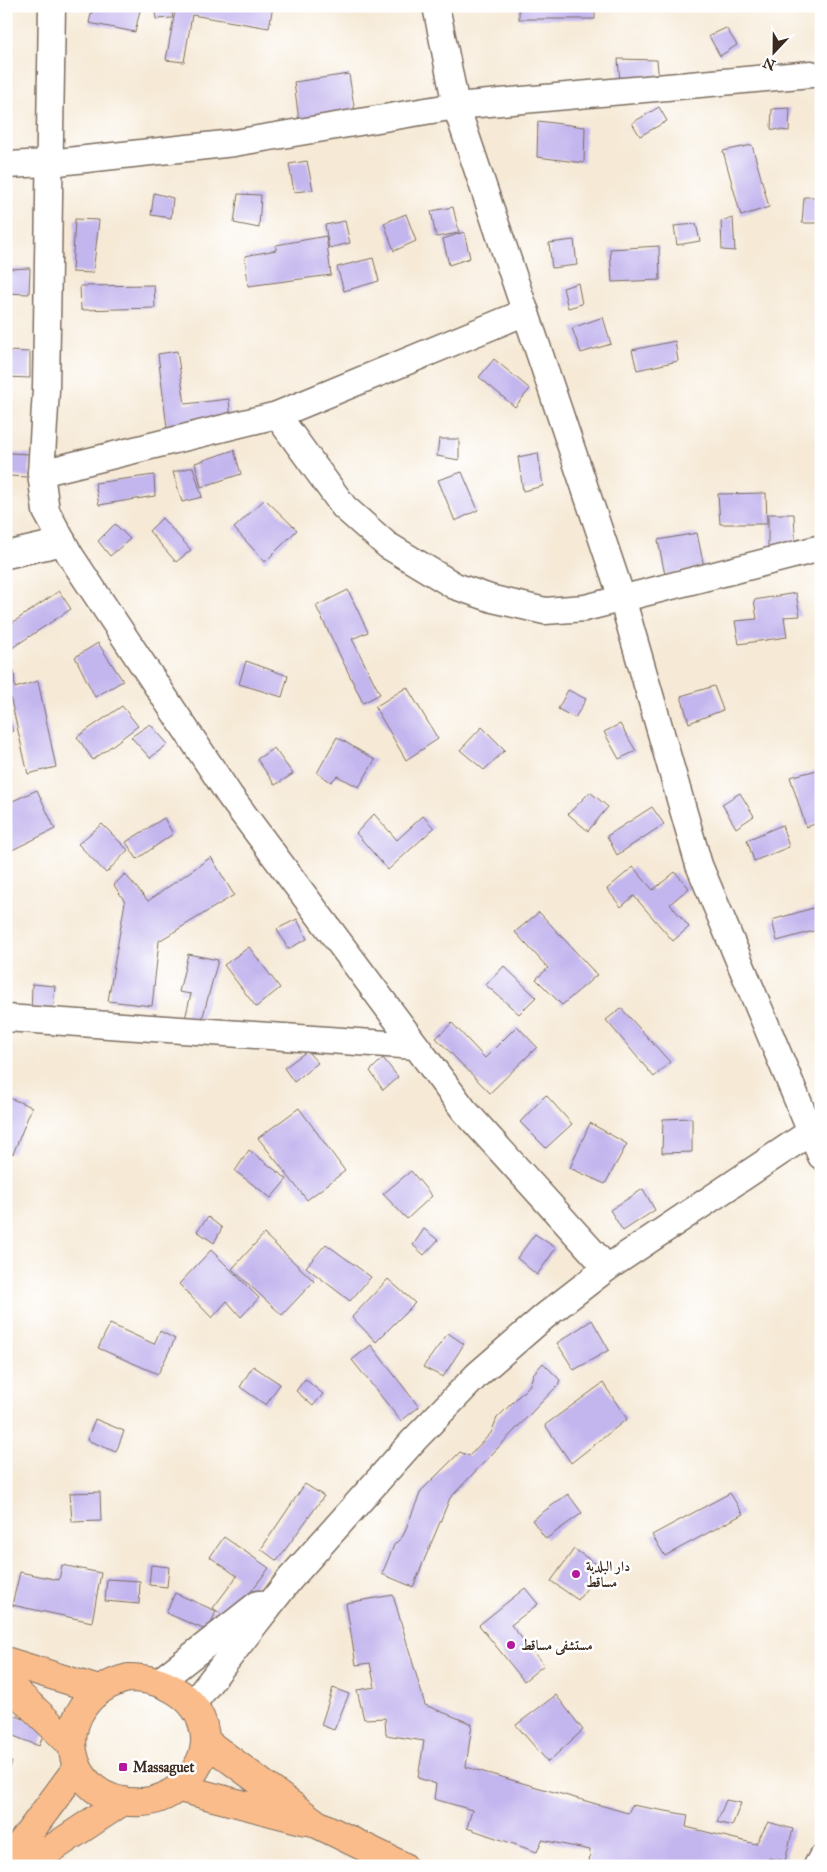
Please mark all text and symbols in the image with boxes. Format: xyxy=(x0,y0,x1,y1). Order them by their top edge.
north arrow xyxy=(750,28,800,78)
text: N xyxy=(761,53,778,74)
place label: دار البلدية مساقط xyxy=(586,1558,630,1591)
marker: دار البلدية مساقط xyxy=(570,1568,582,1580)
place label: مستشفى مساقط xyxy=(521,1637,593,1656)
marker: مستشفى مساقط xyxy=(505,1639,517,1651)
place label: Massaguet xyxy=(133,1759,194,1777)
marker: Massaguet xyxy=(117,1761,129,1773)

